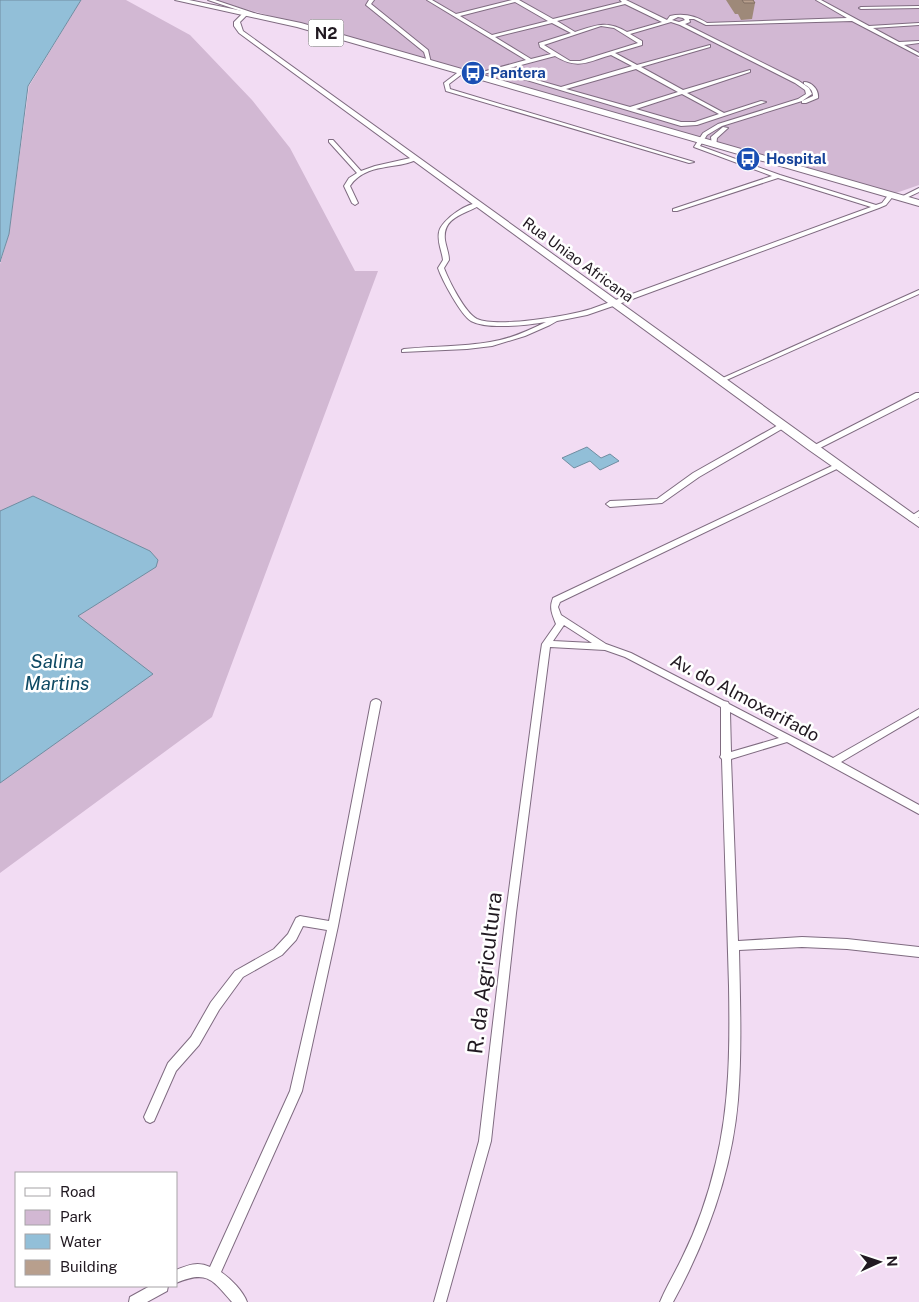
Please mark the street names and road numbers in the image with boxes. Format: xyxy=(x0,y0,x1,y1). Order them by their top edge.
road number: N2 xyxy=(308,19,344,46)
street label: Rua Uniao Africana xyxy=(520,214,637,305)
street label: Av. do Almoxarifado xyxy=(667,649,823,746)
street label: R. da Agricultura xyxy=(462,891,507,1055)

